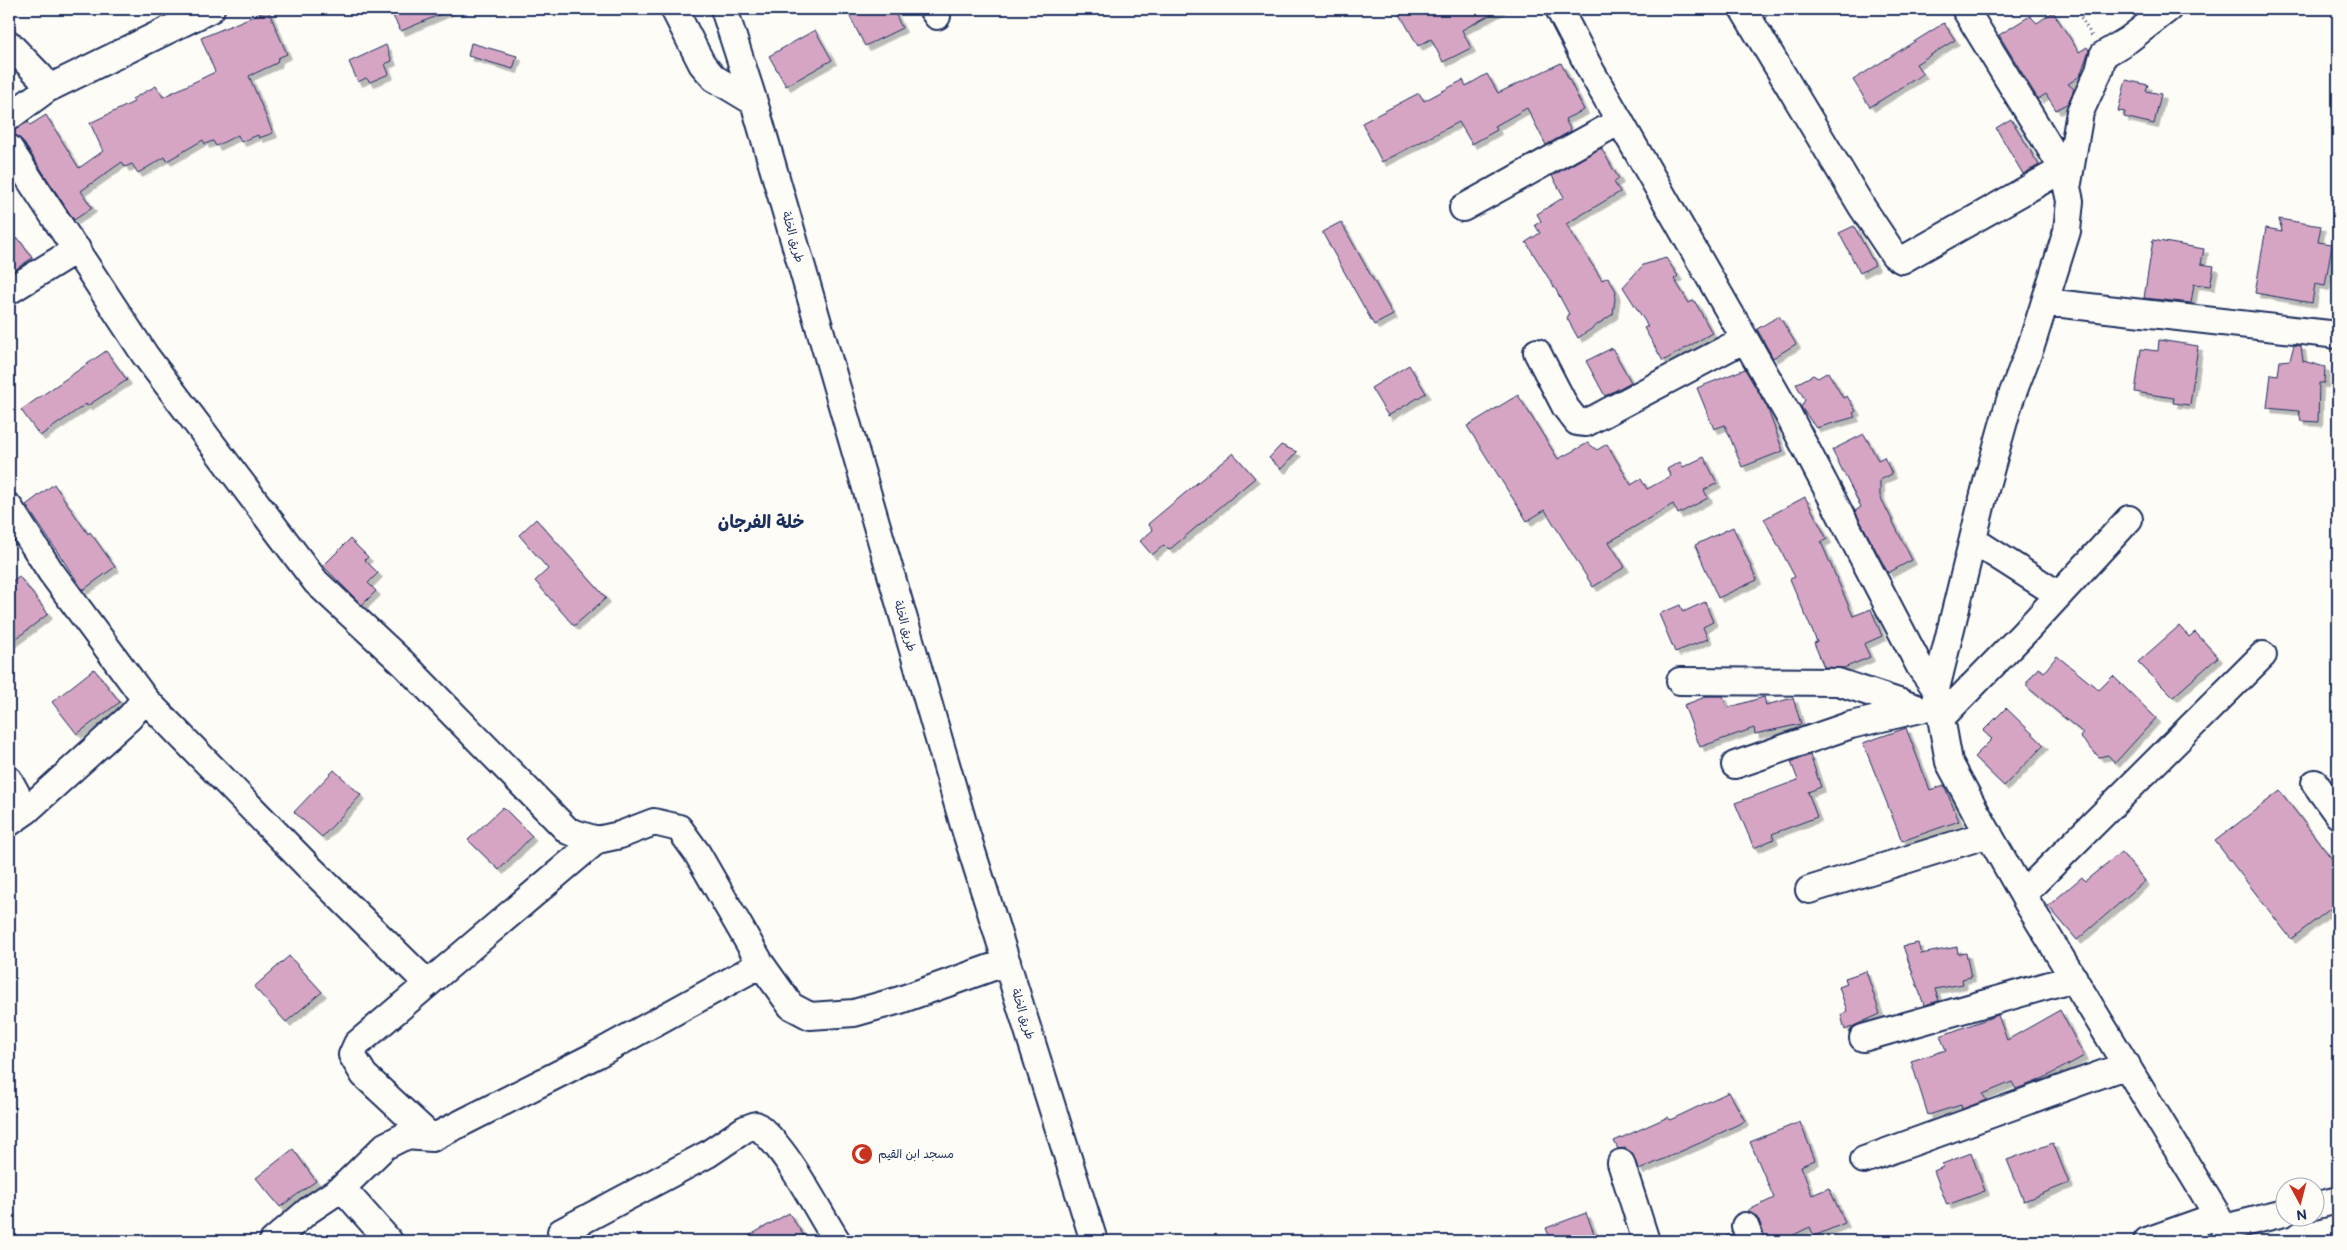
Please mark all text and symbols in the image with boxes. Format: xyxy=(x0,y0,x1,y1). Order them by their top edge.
street label: طريق الخلة xyxy=(778,210,807,265)
district label: خلة الفرجان xyxy=(718,512,804,533)
street label: طريق الخلة xyxy=(890,599,919,654)
street label: طريق الخلة xyxy=(1008,987,1037,1042)
mosque icon: مسجد ابن القيم xyxy=(850,1142,874,1166)
place label: مسجد ابن القيم xyxy=(878,1147,954,1163)
north arrow xyxy=(2274,1178,2324,1228)
text: N xyxy=(2295,1205,2308,1223)

